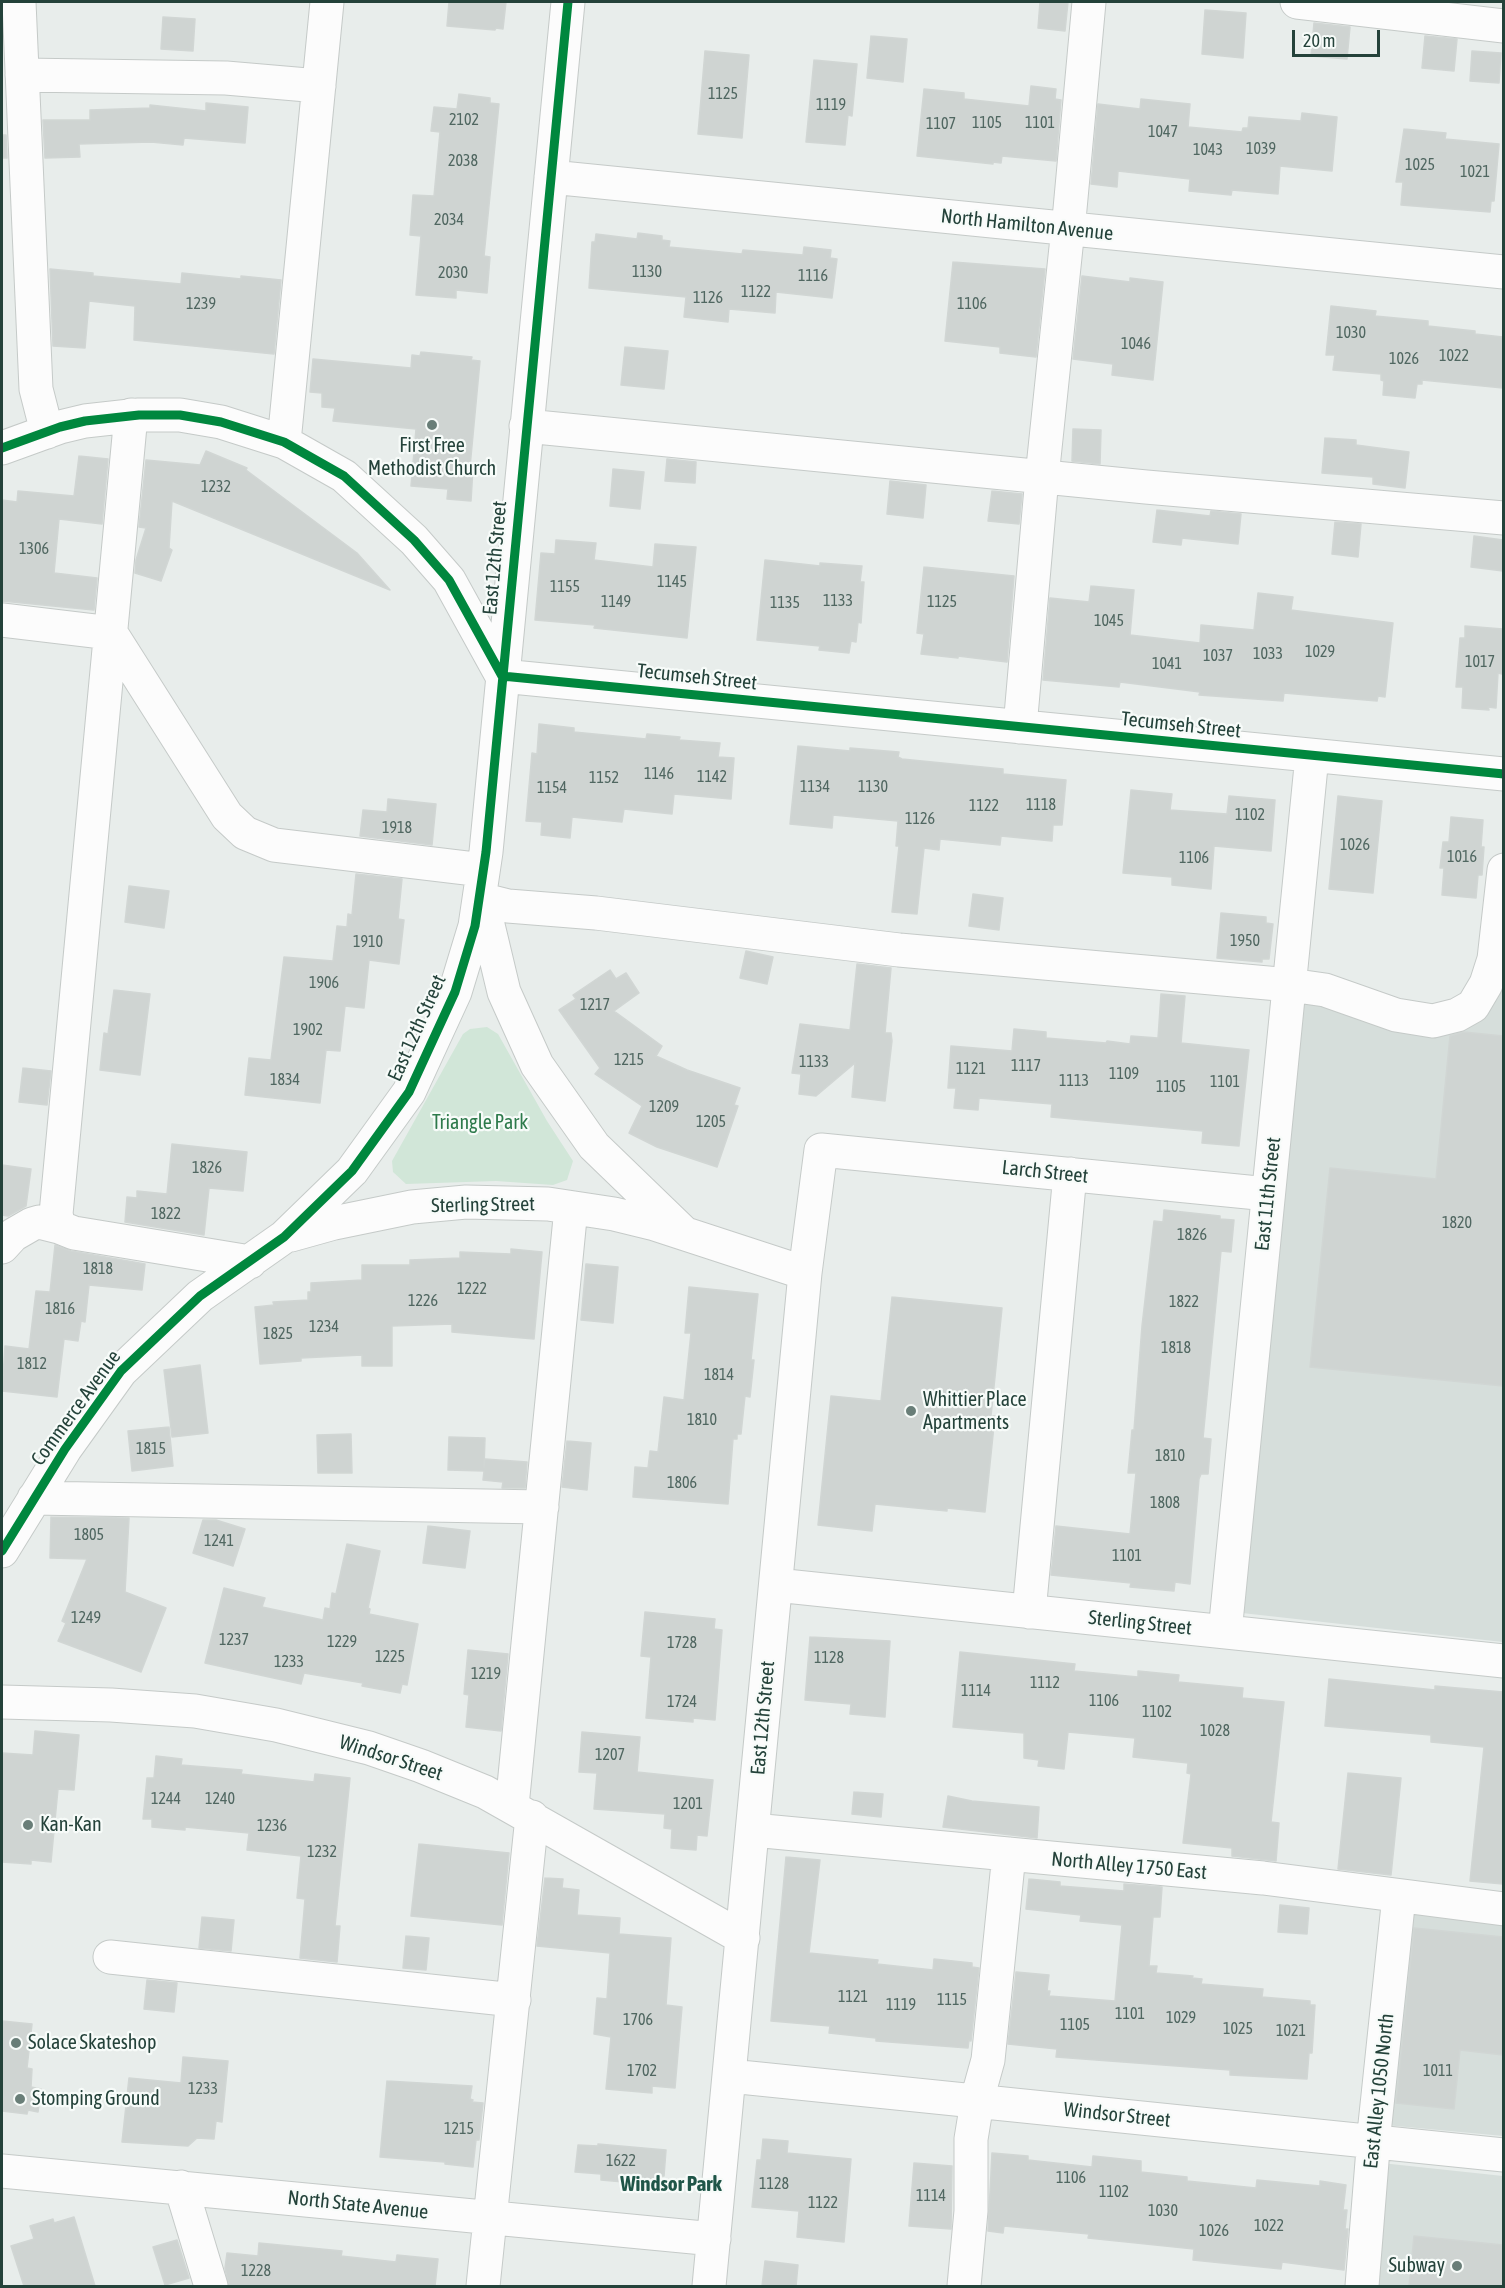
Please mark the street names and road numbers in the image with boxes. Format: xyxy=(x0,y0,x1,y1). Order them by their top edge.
street label: North Hamilton Avenue xyxy=(940,204,1114,246)
street label: East 12th Street xyxy=(478,500,512,616)
street label: Tecumseh Street xyxy=(636,659,758,695)
street label: Tecumseh Street xyxy=(1120,707,1242,743)
street label: East 12th Street xyxy=(383,971,451,1085)
street label: East 11th Street xyxy=(1250,1136,1286,1252)
street label: Larch Street xyxy=(1001,1156,1089,1188)
street label: Sterling Street xyxy=(431,1192,535,1218)
street label: Commerce Avenue xyxy=(26,1346,126,1470)
street label: Sterling Street xyxy=(1087,1606,1193,1640)
street label: East 12th Street xyxy=(746,1660,780,1776)
street label: Windsor Street xyxy=(336,1730,446,1786)
street label: North Alley 1750 East xyxy=(1050,1847,1208,1885)
street label: East Alley 1050 North xyxy=(1359,2012,1399,2170)
street label: Windsor Street xyxy=(1062,2097,1172,2133)
street label: North State Avenue xyxy=(286,2186,430,2224)

